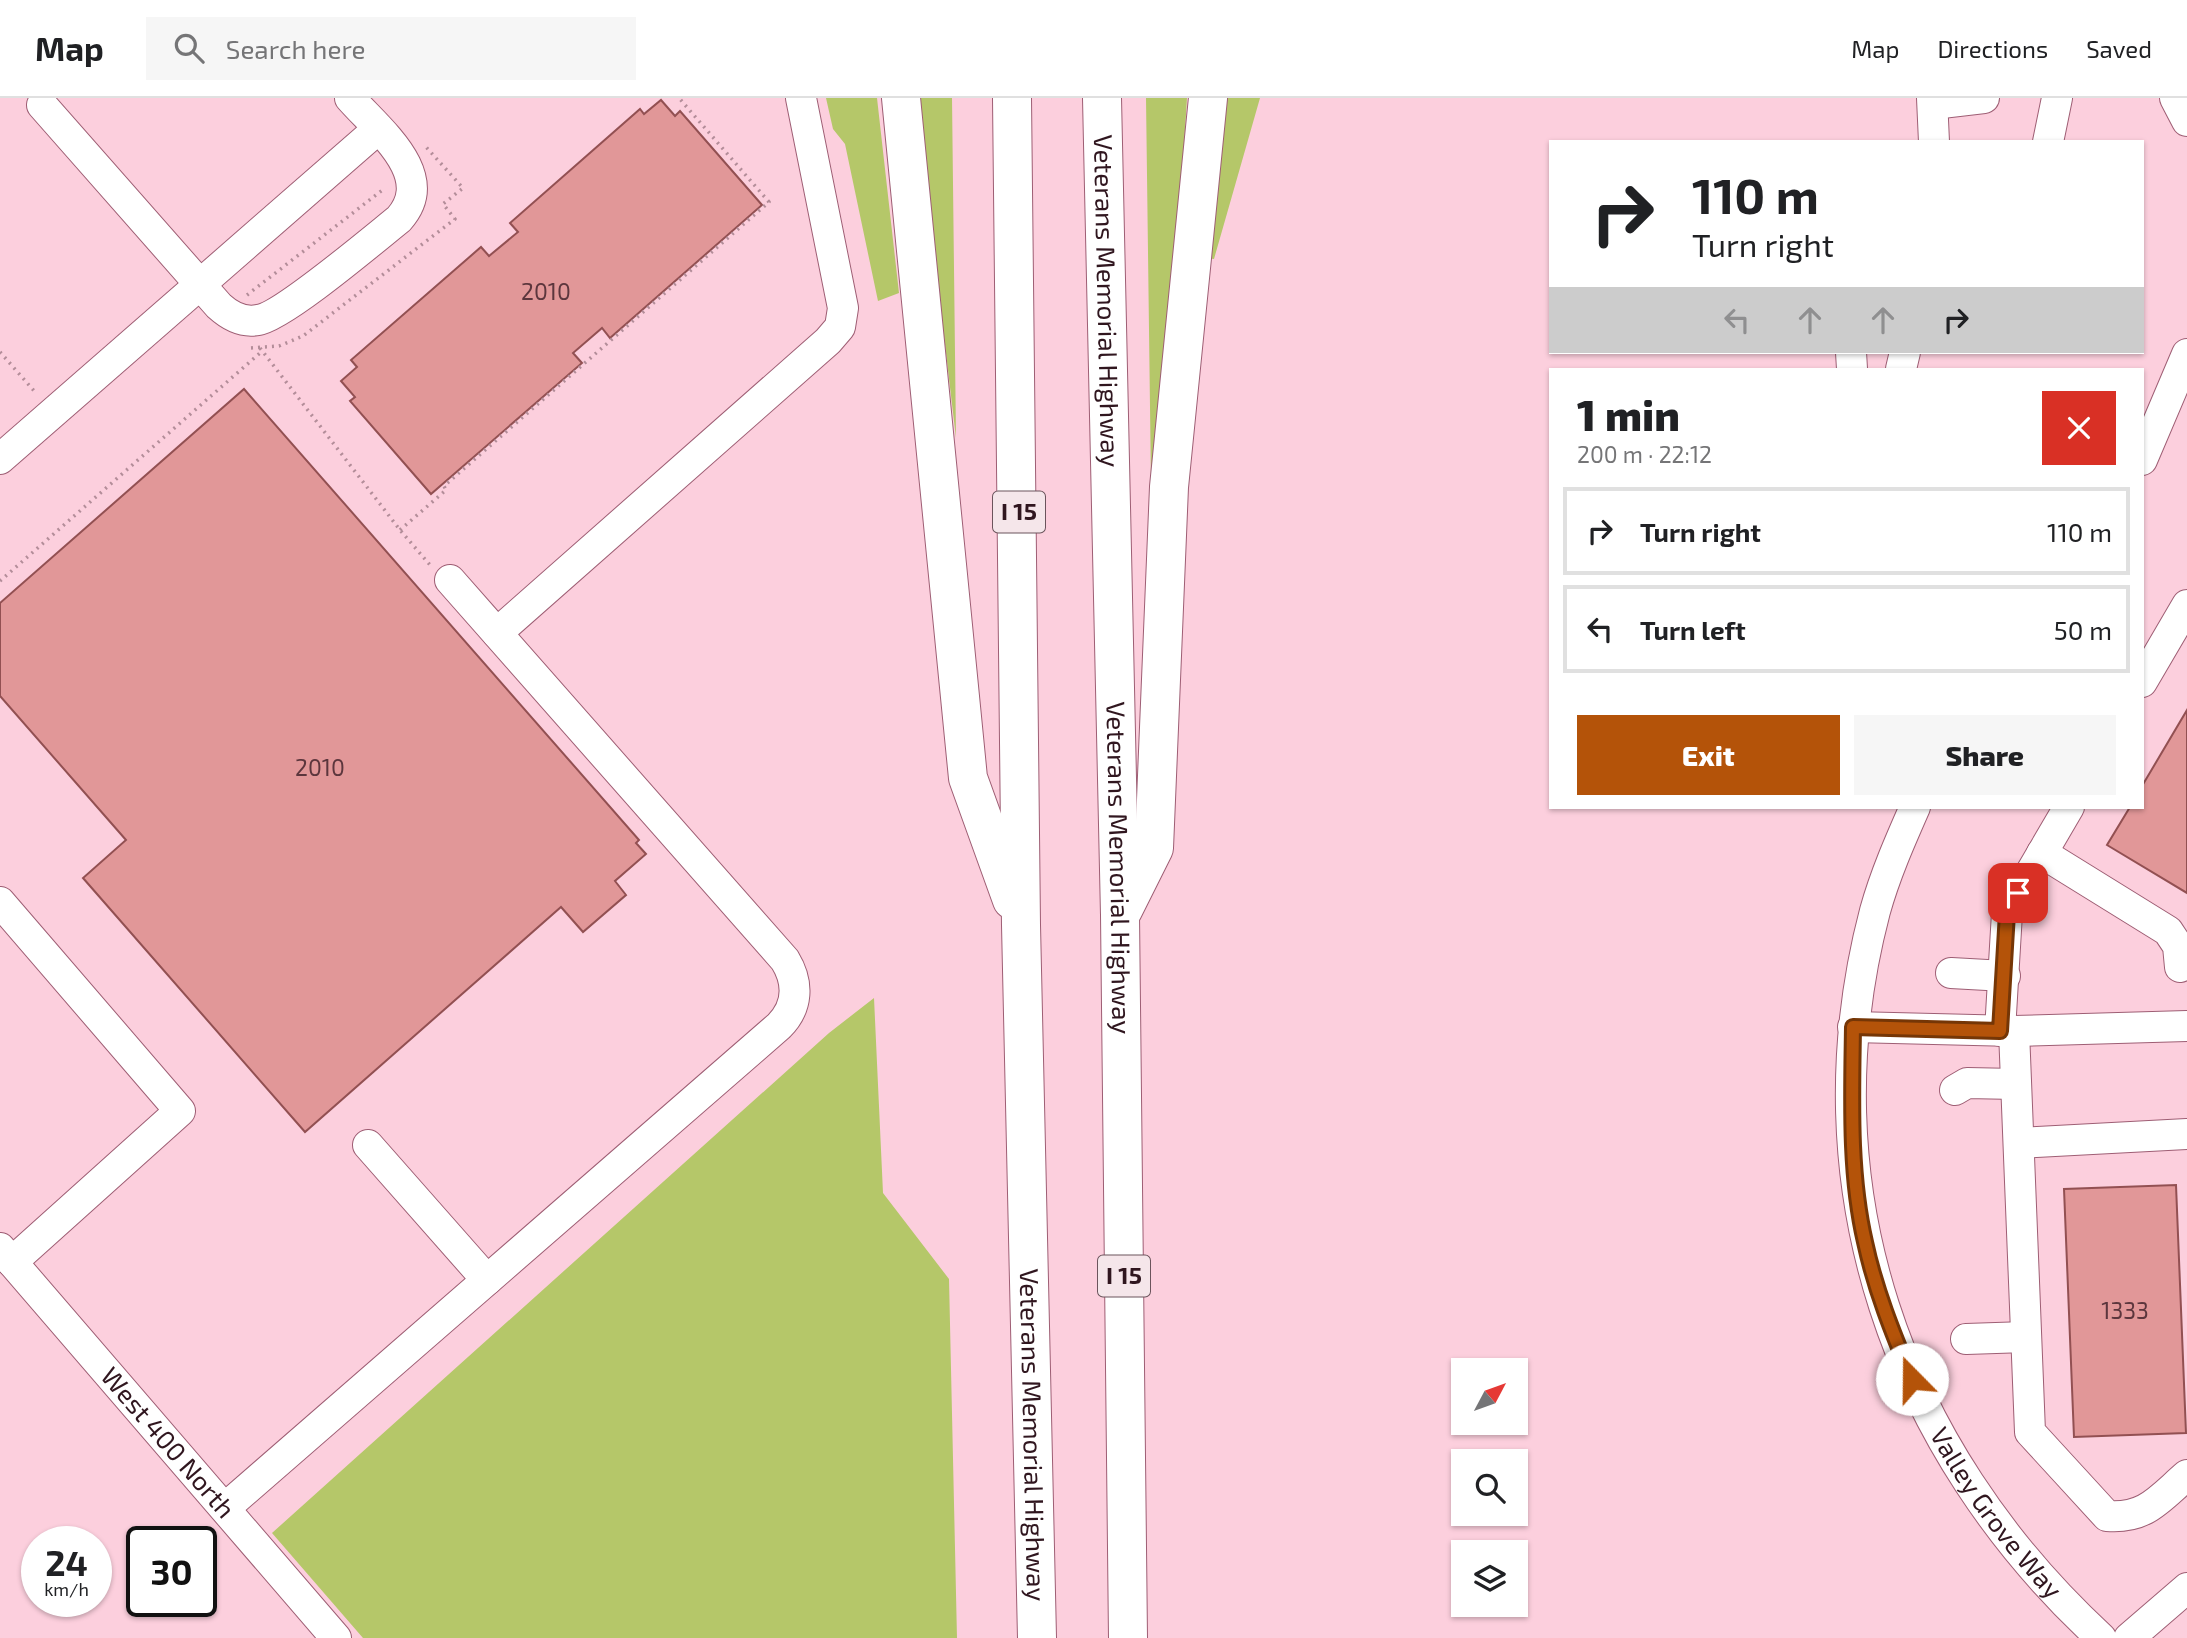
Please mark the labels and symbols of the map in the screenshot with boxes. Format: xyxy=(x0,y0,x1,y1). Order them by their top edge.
street label: Veterans Memorial Highway xyxy=(1089,134,1127,468)
house number: 2010 xyxy=(521,277,571,305)
road number: I 15 xyxy=(993,492,1045,533)
street label: Veterans Memorial Highway xyxy=(1101,701,1138,1035)
house number: 2010 xyxy=(295,753,345,781)
pin xyxy=(1988,863,2048,923)
road number: I 15 xyxy=(1098,1256,1150,1296)
street label: Veterans Memorial Highway xyxy=(1015,1268,1053,1602)
house number: 1333 xyxy=(2101,1296,2149,1324)
position arrow xyxy=(1875,1342,1949,1416)
north arrow xyxy=(1451,1358,1528,1435)
street label: West 400 North xyxy=(96,1360,242,1523)
street label: Valley Grove Way xyxy=(1925,1421,2070,1604)
speed limit sign: 30 xyxy=(126,1526,217,1617)

